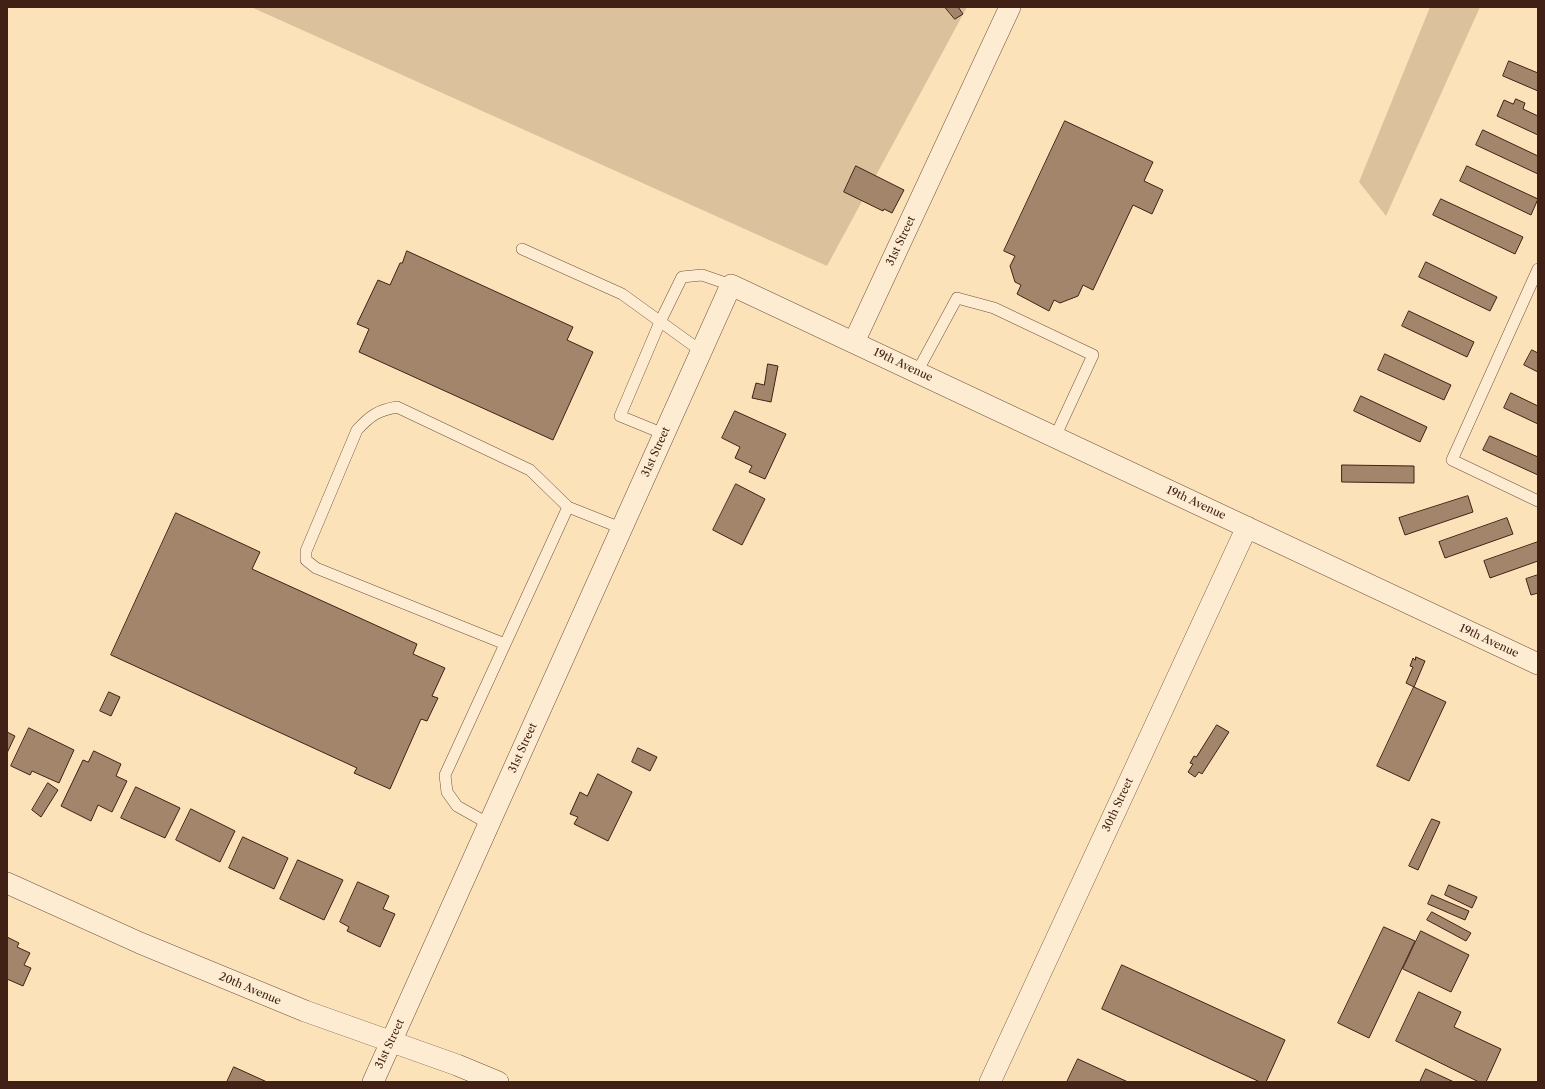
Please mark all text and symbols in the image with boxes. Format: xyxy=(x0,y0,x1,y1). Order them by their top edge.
street label: 31st Street xyxy=(884,214,918,268)
street label: 19th Avenue xyxy=(871,346,935,384)
street label: 31st Street xyxy=(639,425,673,479)
street label: 19th Avenue xyxy=(1164,484,1228,522)
street label: 19th Avenue xyxy=(1457,622,1521,660)
street label: 31st Street xyxy=(506,721,540,775)
street label: 30th Street xyxy=(1100,776,1136,834)
street label: 20th Avenue xyxy=(217,970,283,1008)
street label: 31st Street xyxy=(373,1017,407,1071)

